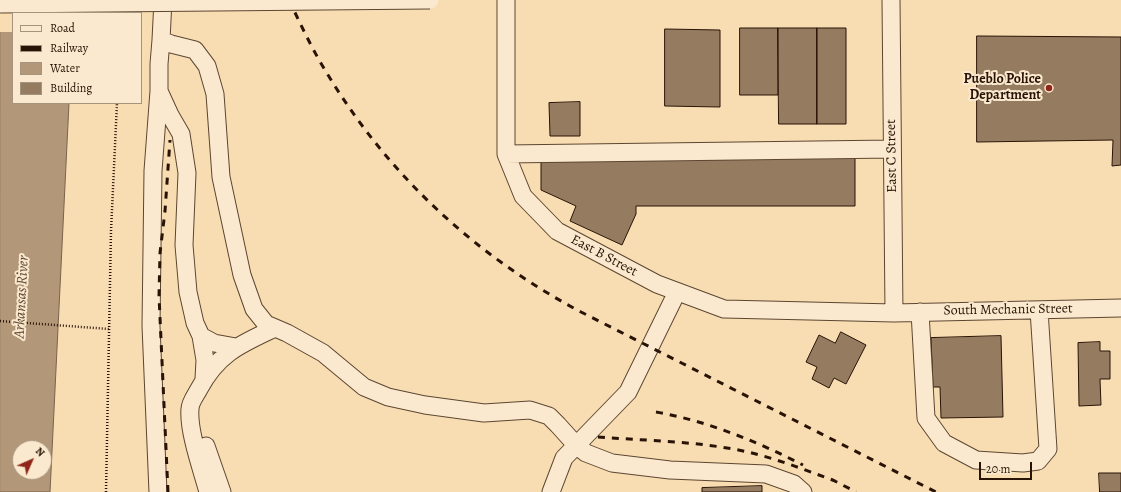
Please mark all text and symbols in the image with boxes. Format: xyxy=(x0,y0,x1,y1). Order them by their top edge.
legend xyxy=(12,12,142,104)
text: Road xyxy=(50,20,75,36)
text: Railway xyxy=(50,40,88,56)
text: Water xyxy=(50,60,80,76)
place label: Pueblo Police Department xyxy=(963,72,1041,104)
text: Building xyxy=(50,80,92,96)
marker: Pueblo Police Department xyxy=(1044,83,1054,93)
street label: East C Street xyxy=(883,119,901,193)
street label: East B Street xyxy=(568,231,640,281)
water label: Arkansas River xyxy=(11,255,33,339)
street label: South Mechanic Street xyxy=(943,300,1073,320)
north arrow xyxy=(12,440,52,480)
text: N xyxy=(32,444,48,460)
scale bar xyxy=(981,454,1034,480)
text: 20 m xyxy=(986,461,1010,477)

